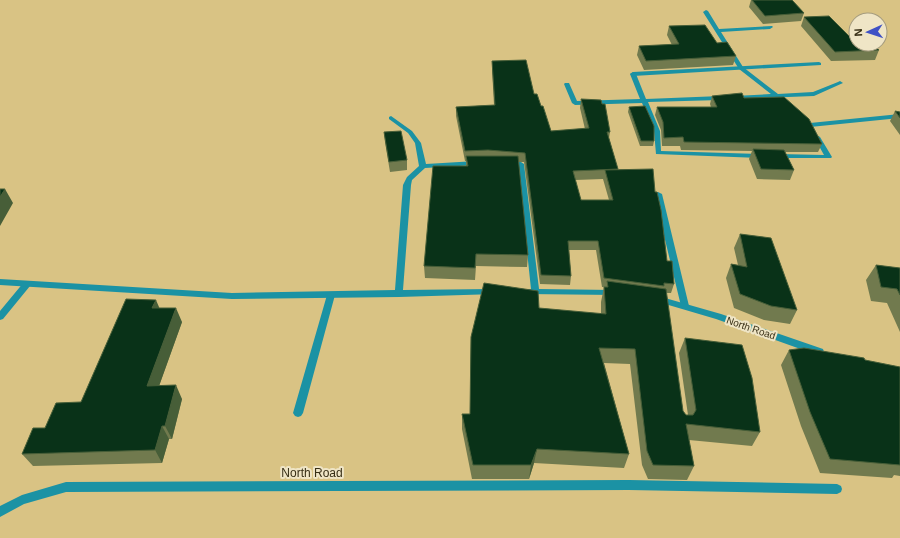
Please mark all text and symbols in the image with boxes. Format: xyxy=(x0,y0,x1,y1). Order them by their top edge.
north arrow xyxy=(848,12,888,52)
text: N xyxy=(852,28,864,37)
street label: North Road xyxy=(725,314,777,342)
street label: North Road xyxy=(281,466,343,480)

